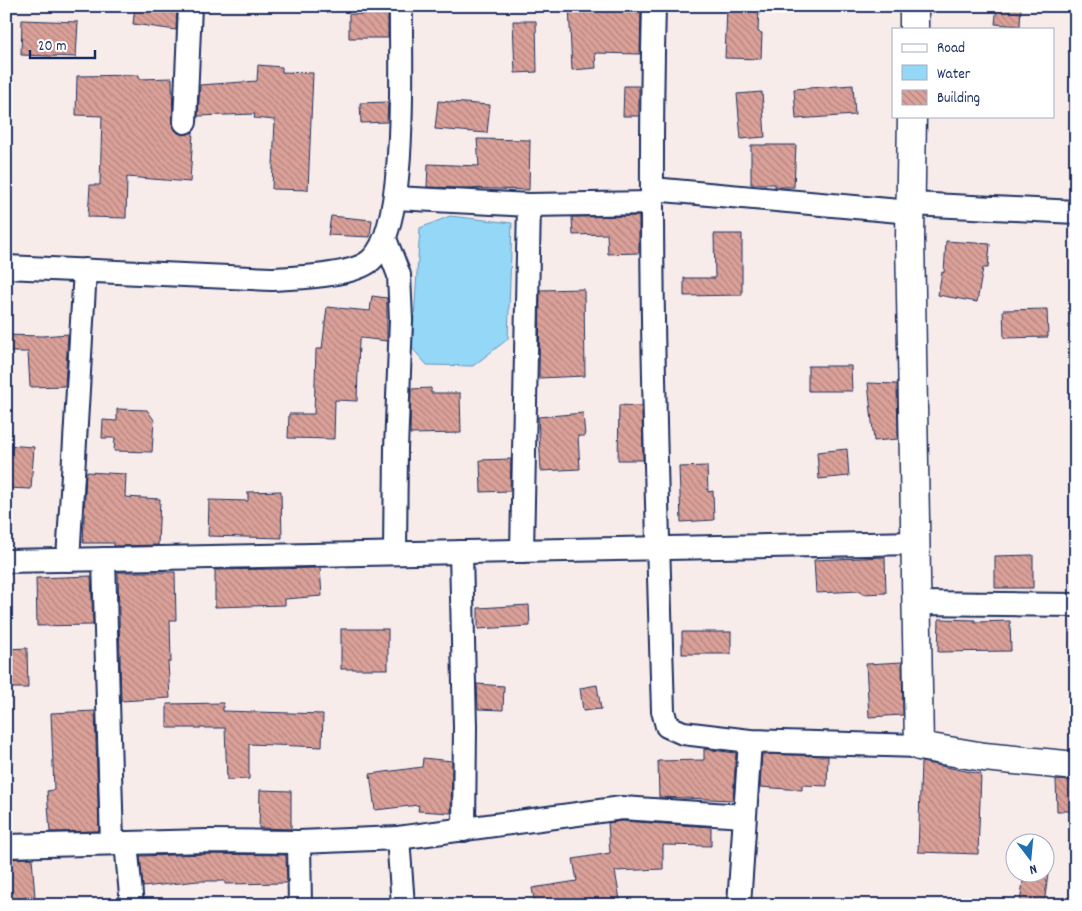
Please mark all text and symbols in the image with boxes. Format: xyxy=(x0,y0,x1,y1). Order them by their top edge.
scale bar xyxy=(30,28,95,60)
legend xyxy=(892,28,1054,118)
text: 20 m xyxy=(38,36,66,58)
text: Road xyxy=(937,38,965,60)
text: Water xyxy=(937,64,971,86)
text: Building xyxy=(937,88,980,110)
north arrow xyxy=(1004,834,1054,884)
text: N xyxy=(1027,858,1039,879)

